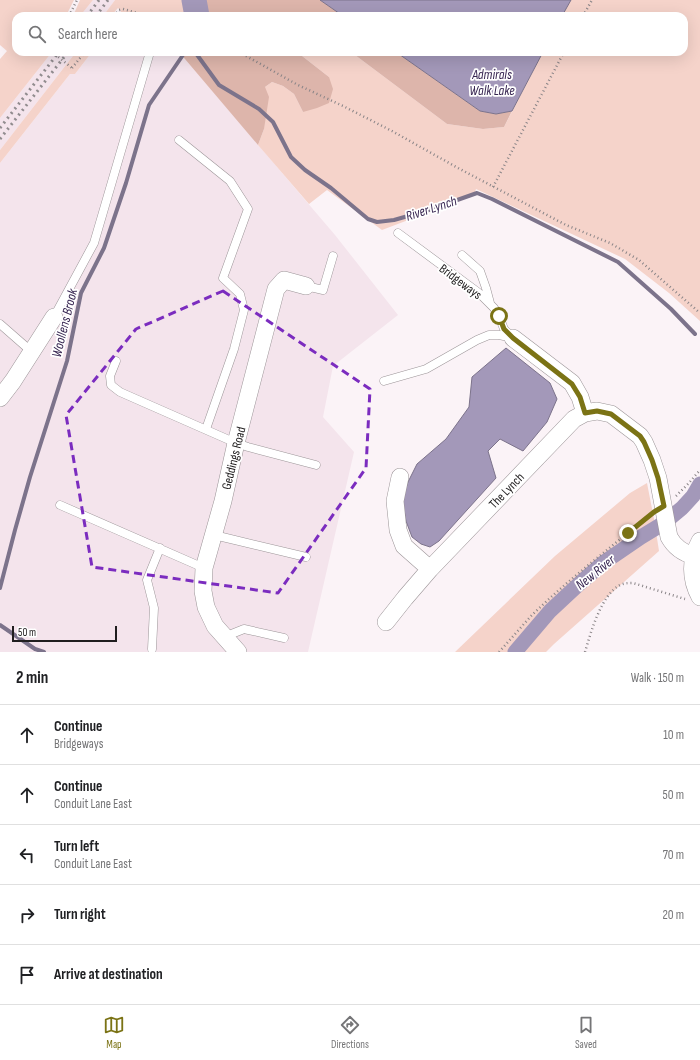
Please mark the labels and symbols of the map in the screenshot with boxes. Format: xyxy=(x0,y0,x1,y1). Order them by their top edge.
water label: Admirals Walk Lake xyxy=(469,66,515,99)
water label: River Lynch xyxy=(403,192,459,225)
street label: Bridgeways xyxy=(436,261,485,303)
water label: Woollens Brook xyxy=(48,286,81,359)
route start xyxy=(490,307,508,325)
street label: Geddings Road xyxy=(218,425,249,491)
street label: The Lynch xyxy=(486,469,528,512)
route end xyxy=(619,524,637,542)
water label: New River xyxy=(572,551,619,593)
scale bar xyxy=(12,624,117,643)

